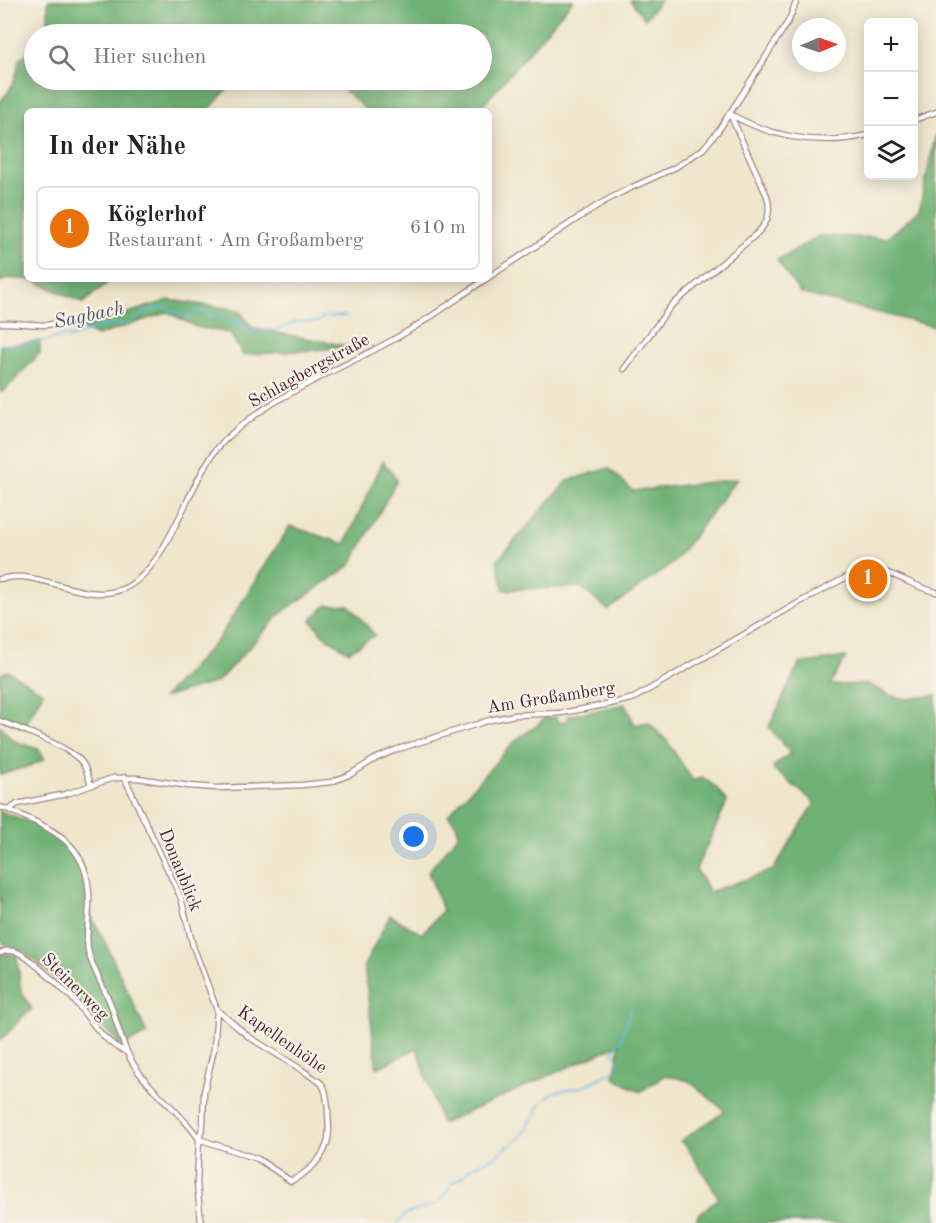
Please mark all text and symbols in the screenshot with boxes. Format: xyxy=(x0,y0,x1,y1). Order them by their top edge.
north arrow xyxy=(792,18,846,72)
map controls xyxy=(864,18,918,180)
button: + xyxy=(864,18,918,72)
search box xyxy=(24,24,492,90)
icon: search xyxy=(45,41,78,74)
text: Hier suchen xyxy=(93,46,206,68)
button: − xyxy=(864,72,918,126)
button: layers xyxy=(864,126,918,180)
text: In der Nähe xyxy=(48,134,186,160)
text: Köglerhof xyxy=(107,204,205,226)
text: 1 xyxy=(64,218,75,238)
text: 610 m xyxy=(410,218,466,238)
text: Restaurant · Am Großamberg xyxy=(107,231,363,251)
water label: Sagbach xyxy=(52,299,126,333)
street label: Schlagbergstraße xyxy=(246,330,372,412)
pin: 1 xyxy=(848,556,888,602)
street label: Am Großamberg xyxy=(486,679,617,717)
your location xyxy=(399,822,428,851)
street label: Donaublick xyxy=(155,826,205,914)
street label: Steinerweg xyxy=(38,950,112,1024)
street label: Kapellenhöhe xyxy=(234,1003,330,1077)

